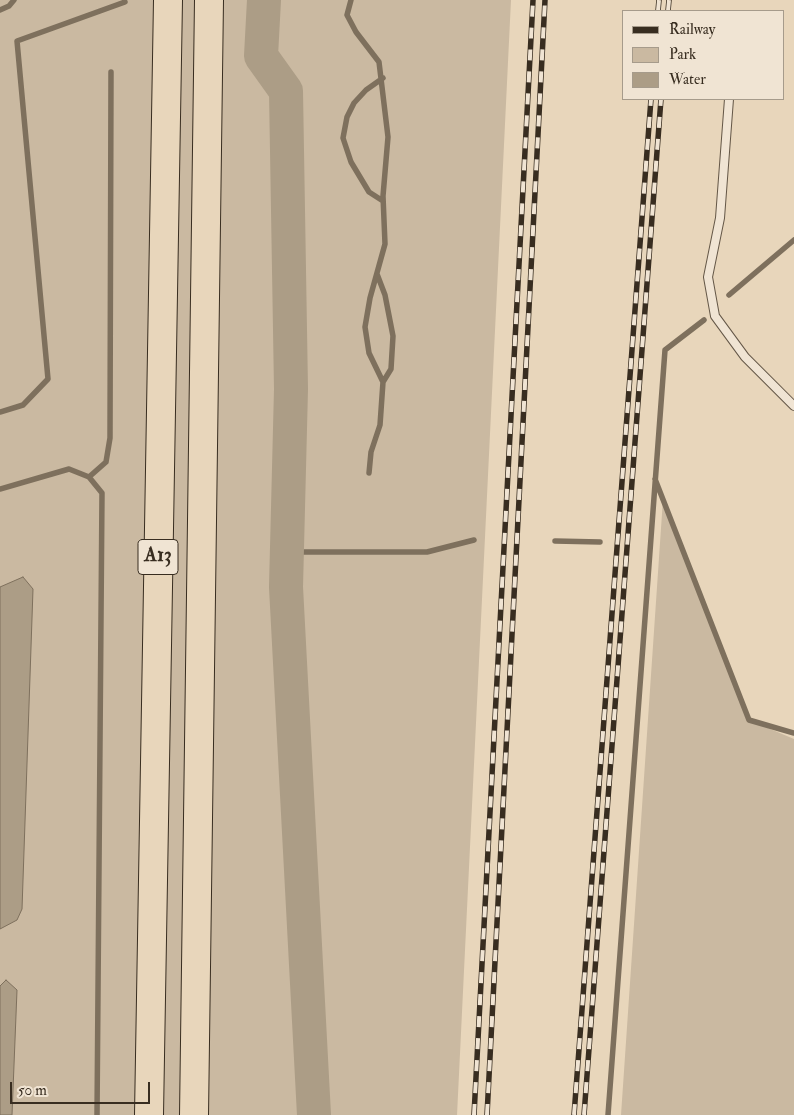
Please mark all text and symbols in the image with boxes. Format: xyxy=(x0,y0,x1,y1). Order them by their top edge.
legend xyxy=(622,10,784,100)
text: Railway xyxy=(669,20,715,39)
text: Park xyxy=(669,45,696,64)
text: Water xyxy=(669,70,706,89)
road number: A13 xyxy=(138,540,178,574)
scale bar xyxy=(12,1072,152,1104)
text: 50 m xyxy=(18,1081,47,1100)

